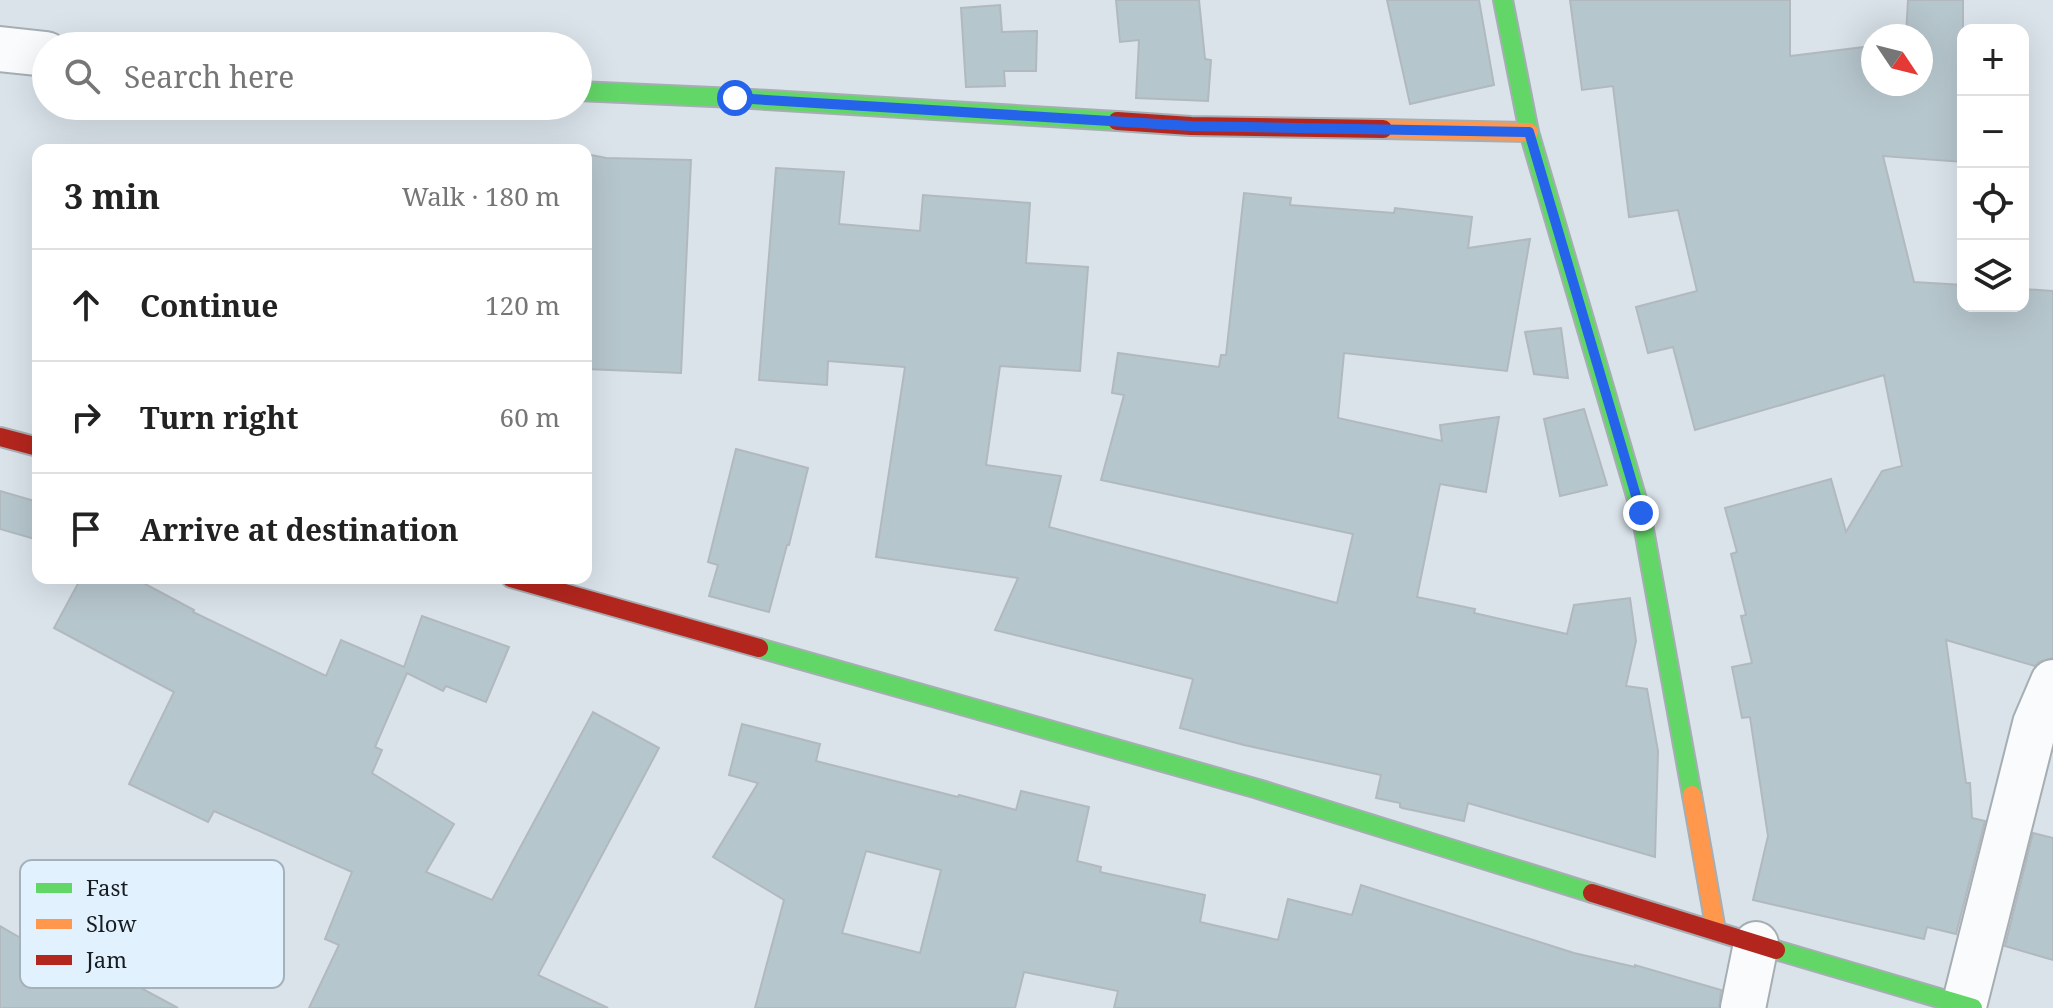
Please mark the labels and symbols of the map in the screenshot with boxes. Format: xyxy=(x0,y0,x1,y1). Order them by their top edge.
north arrow xyxy=(1861,24,1933,96)
route start xyxy=(717,80,753,116)
route end xyxy=(1623,495,1659,531)
legend xyxy=(20,860,284,988)
text: Fast xyxy=(86,872,128,902)
text: Slow xyxy=(86,908,136,938)
text: Jam xyxy=(85,944,127,974)

